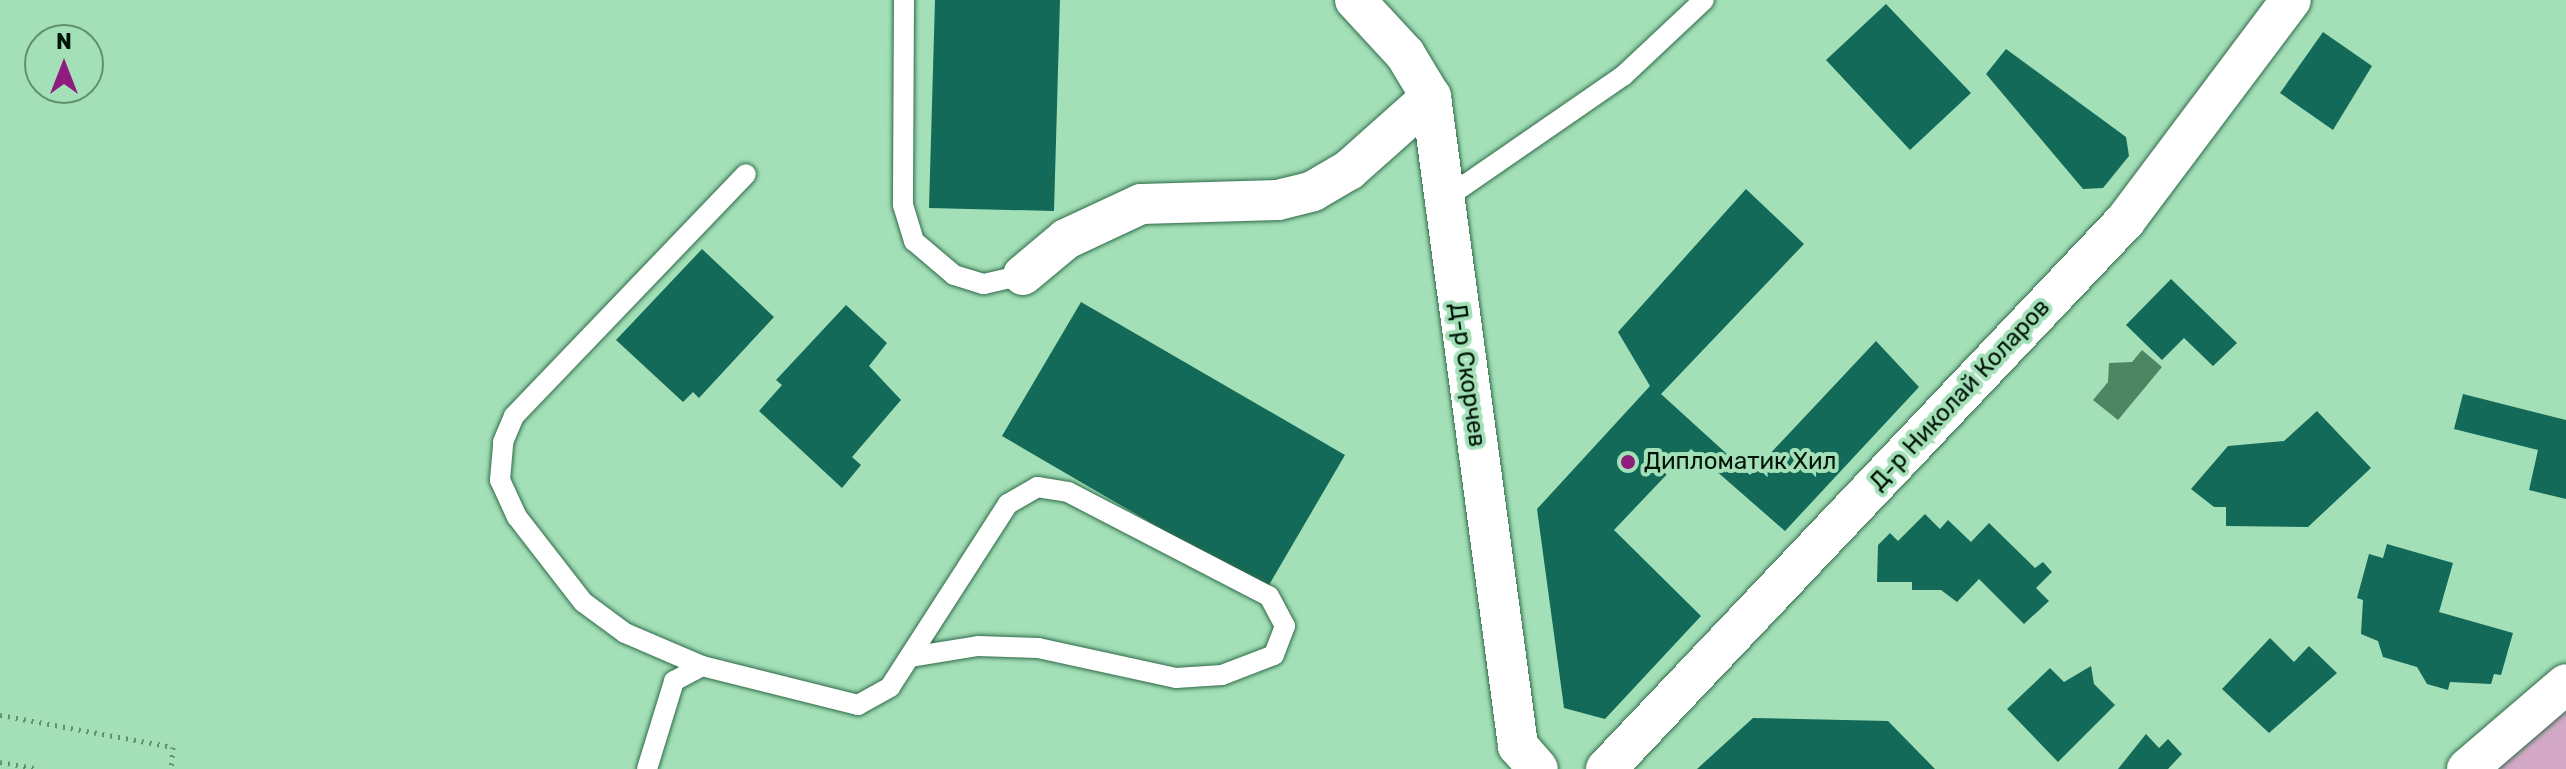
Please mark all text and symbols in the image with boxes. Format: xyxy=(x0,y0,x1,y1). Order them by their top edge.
north arrow xyxy=(24,24,104,104)
text: N xyxy=(56,28,72,55)
street label: Д-р Николай Коларов xyxy=(1864,293,2056,497)
street label: Д-р Скорчев xyxy=(1443,301,1491,449)
place label: Дипломатик Хил xyxy=(1644,448,1837,476)
marker: Дипломатик Хил xyxy=(1619,453,1637,471)

